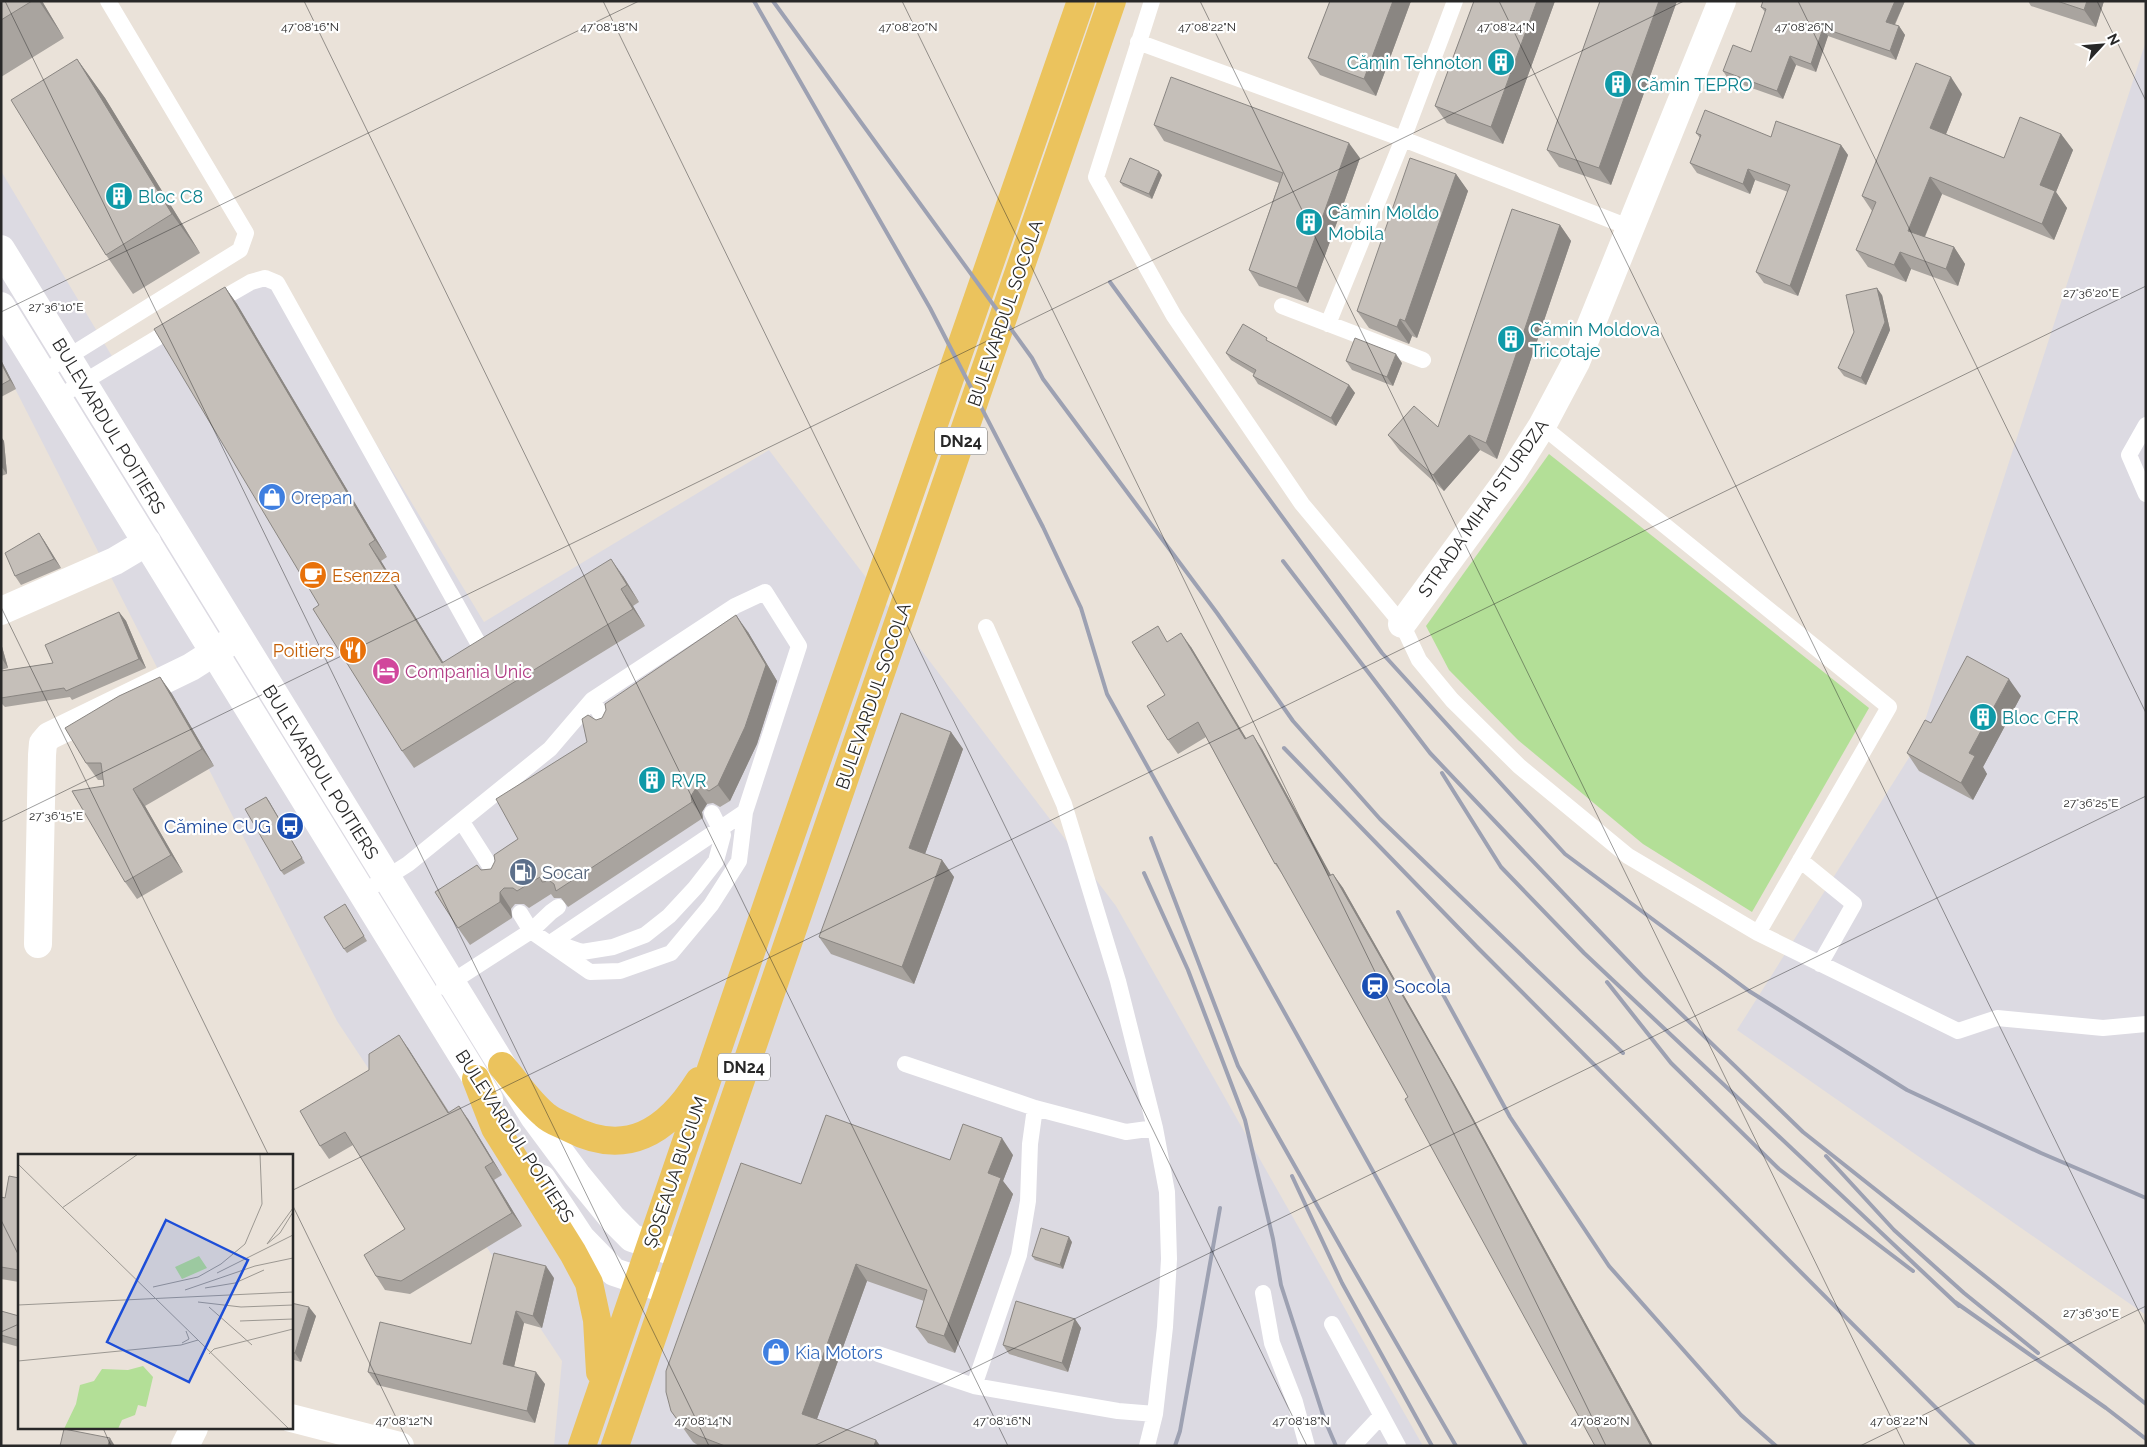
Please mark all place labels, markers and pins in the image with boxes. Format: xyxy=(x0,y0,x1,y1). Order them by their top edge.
building icon: Cămin Tehnoton xyxy=(1486,47,1516,77)
place label: Cămin Tehnoton xyxy=(1347,52,1482,73)
building icon: Cămin TEPRO xyxy=(1603,69,1633,99)
place label: Cămin TEPRO xyxy=(1637,74,1753,95)
building icon: Bloc C8 xyxy=(104,181,134,211)
place label: Bloc C8 xyxy=(138,186,203,207)
place label: Cămin Moldo Mobila xyxy=(1328,202,1439,244)
building icon: Cămin Moldo Mobila xyxy=(1294,207,1324,237)
place label: Cămin Moldova Tricotaje xyxy=(1530,319,1660,361)
building icon: Cămin Moldova Tricotaje xyxy=(1496,324,1526,354)
shop icon: Orepan xyxy=(257,482,287,512)
place label: Orepan xyxy=(291,487,352,508)
cafe icon: Esenzza xyxy=(298,560,328,590)
place label: Esenzza xyxy=(332,565,400,586)
restaurant icon: Poitiers xyxy=(338,635,368,665)
place label: Poitiers xyxy=(273,640,334,661)
hotel icon: Compania Unic xyxy=(371,656,401,686)
place label: Compania Unic xyxy=(405,661,532,682)
building icon: Bloc CFR xyxy=(1968,702,1998,732)
place label: Bloc CFR xyxy=(2002,707,2079,728)
building icon: RVR xyxy=(637,765,667,795)
place label: RVR xyxy=(671,770,707,791)
bus stop icon: Cămine CUG xyxy=(275,811,305,841)
place label: Cămine CUG xyxy=(164,816,271,837)
fuel station icon: Socar xyxy=(508,857,538,887)
place label: Socar xyxy=(542,862,590,883)
station icon: Socola xyxy=(1360,971,1390,1001)
place label: Socola xyxy=(1394,976,1451,997)
shop icon: Kia Motors xyxy=(761,1337,791,1367)
place label: Kia Motors xyxy=(795,1342,883,1363)

